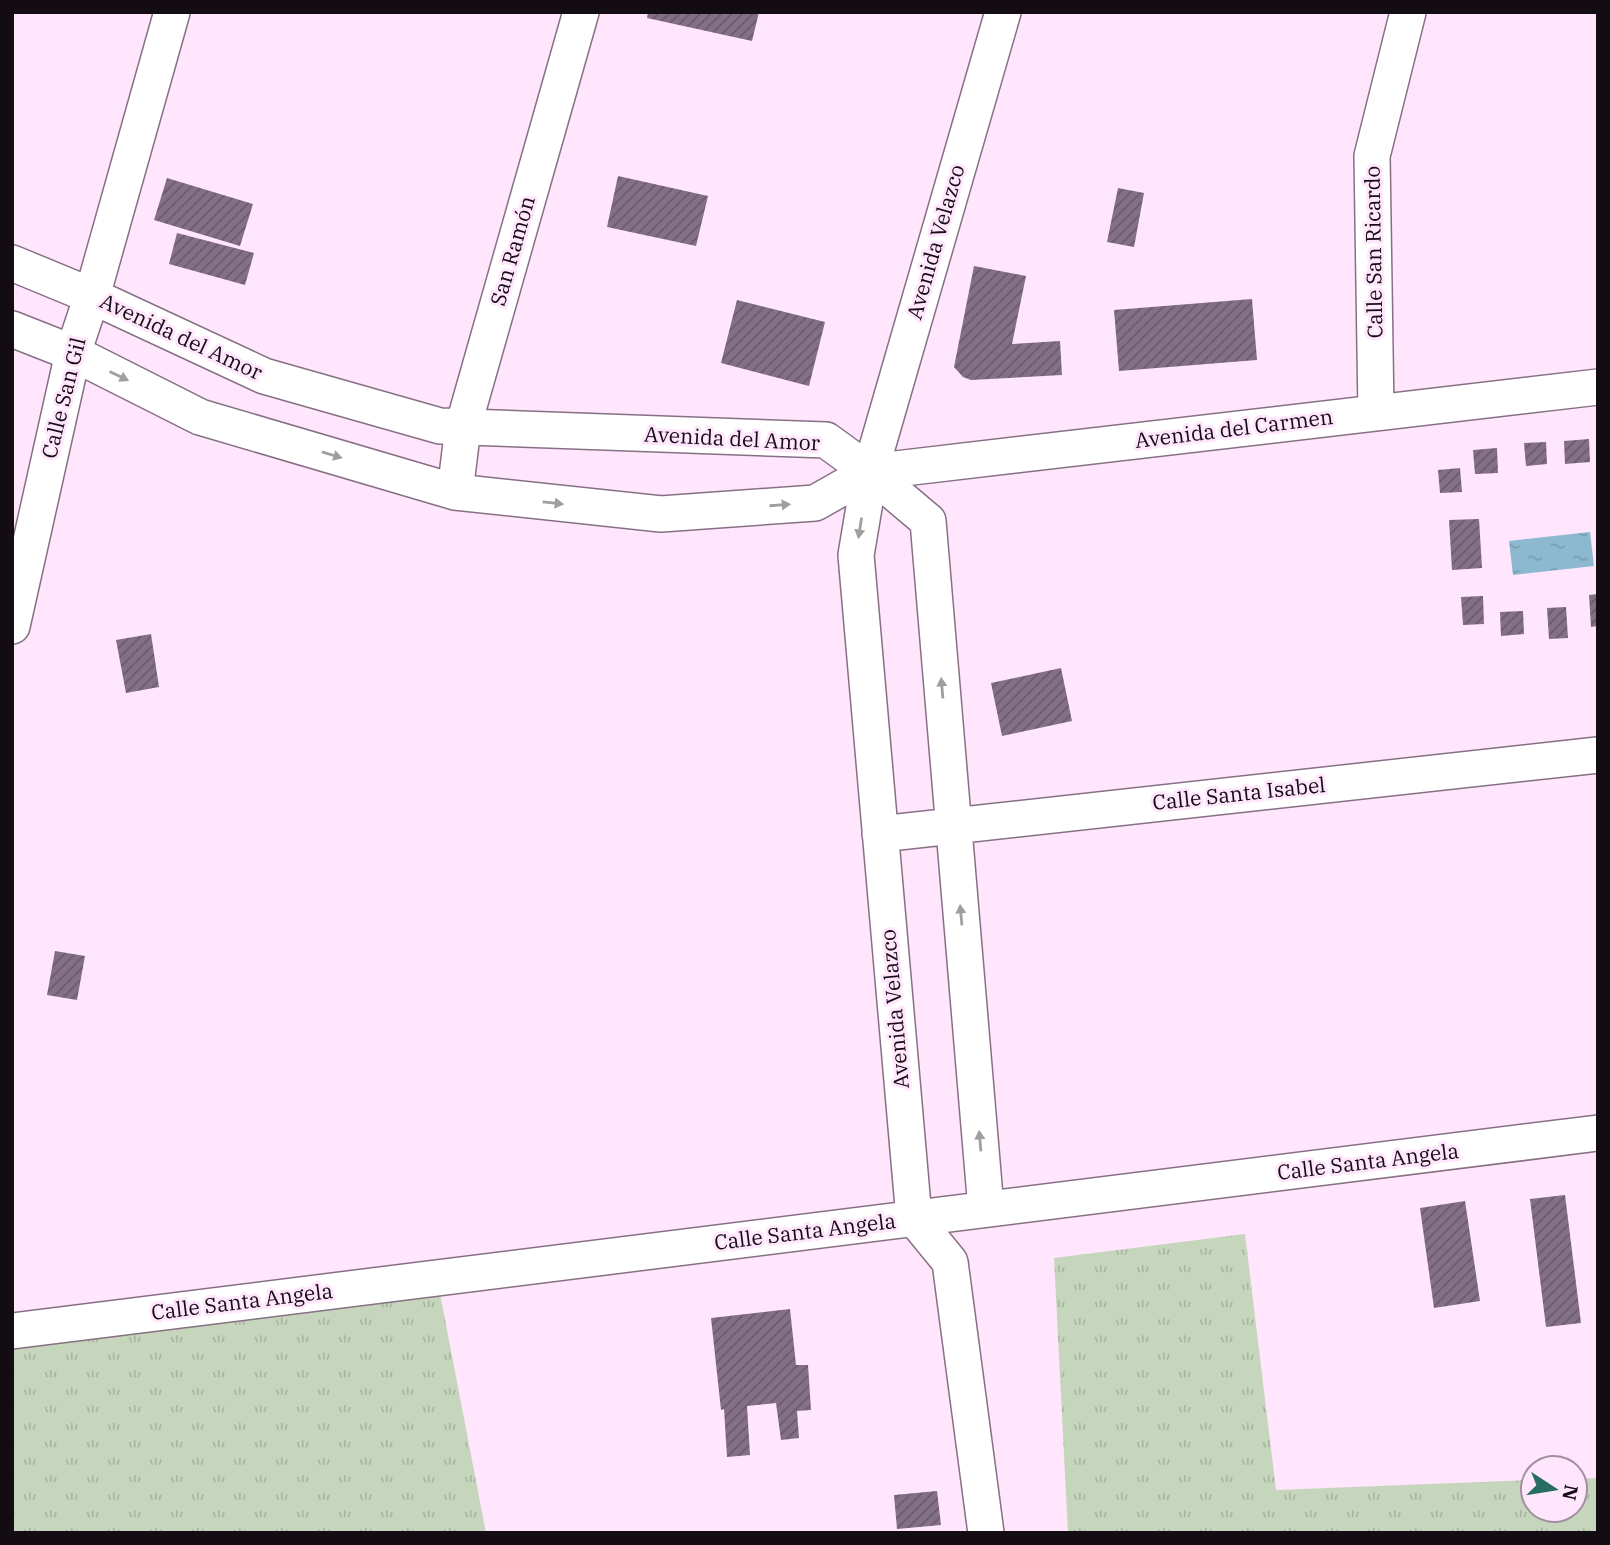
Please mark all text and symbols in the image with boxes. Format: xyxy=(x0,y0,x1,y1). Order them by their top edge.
street label: Avenida Velazco xyxy=(900,161,971,322)
street label: Calle San Ricardo xyxy=(1357,165,1389,339)
street label: San Ramón xyxy=(483,193,541,309)
street label: Avenida del Amor xyxy=(96,286,268,386)
street label: Calle San Gil xyxy=(34,334,92,461)
one-way arrow xyxy=(109,371,129,382)
street label: Avenida del Carmen xyxy=(1133,402,1335,454)
street label: Avenida del Amor xyxy=(643,419,821,457)
one-way arrow xyxy=(321,451,342,461)
one-way arrow xyxy=(542,497,564,508)
one-way arrow xyxy=(769,499,791,510)
one-way arrow xyxy=(854,517,865,539)
one-way arrow xyxy=(936,677,947,699)
street label: Calle Santa Isabel xyxy=(1151,770,1327,816)
one-way arrow xyxy=(955,904,966,926)
street label: Avenida Velazco xyxy=(873,928,915,1090)
one-way arrow xyxy=(974,1130,985,1152)
street label: Calle Santa Angela xyxy=(1275,1136,1460,1186)
street label: Calle Santa Angela xyxy=(712,1206,897,1256)
street label: Calle Santa Angela xyxy=(149,1276,334,1326)
north arrow xyxy=(1519,1454,1589,1524)
text: N xyxy=(1557,1483,1584,1502)

